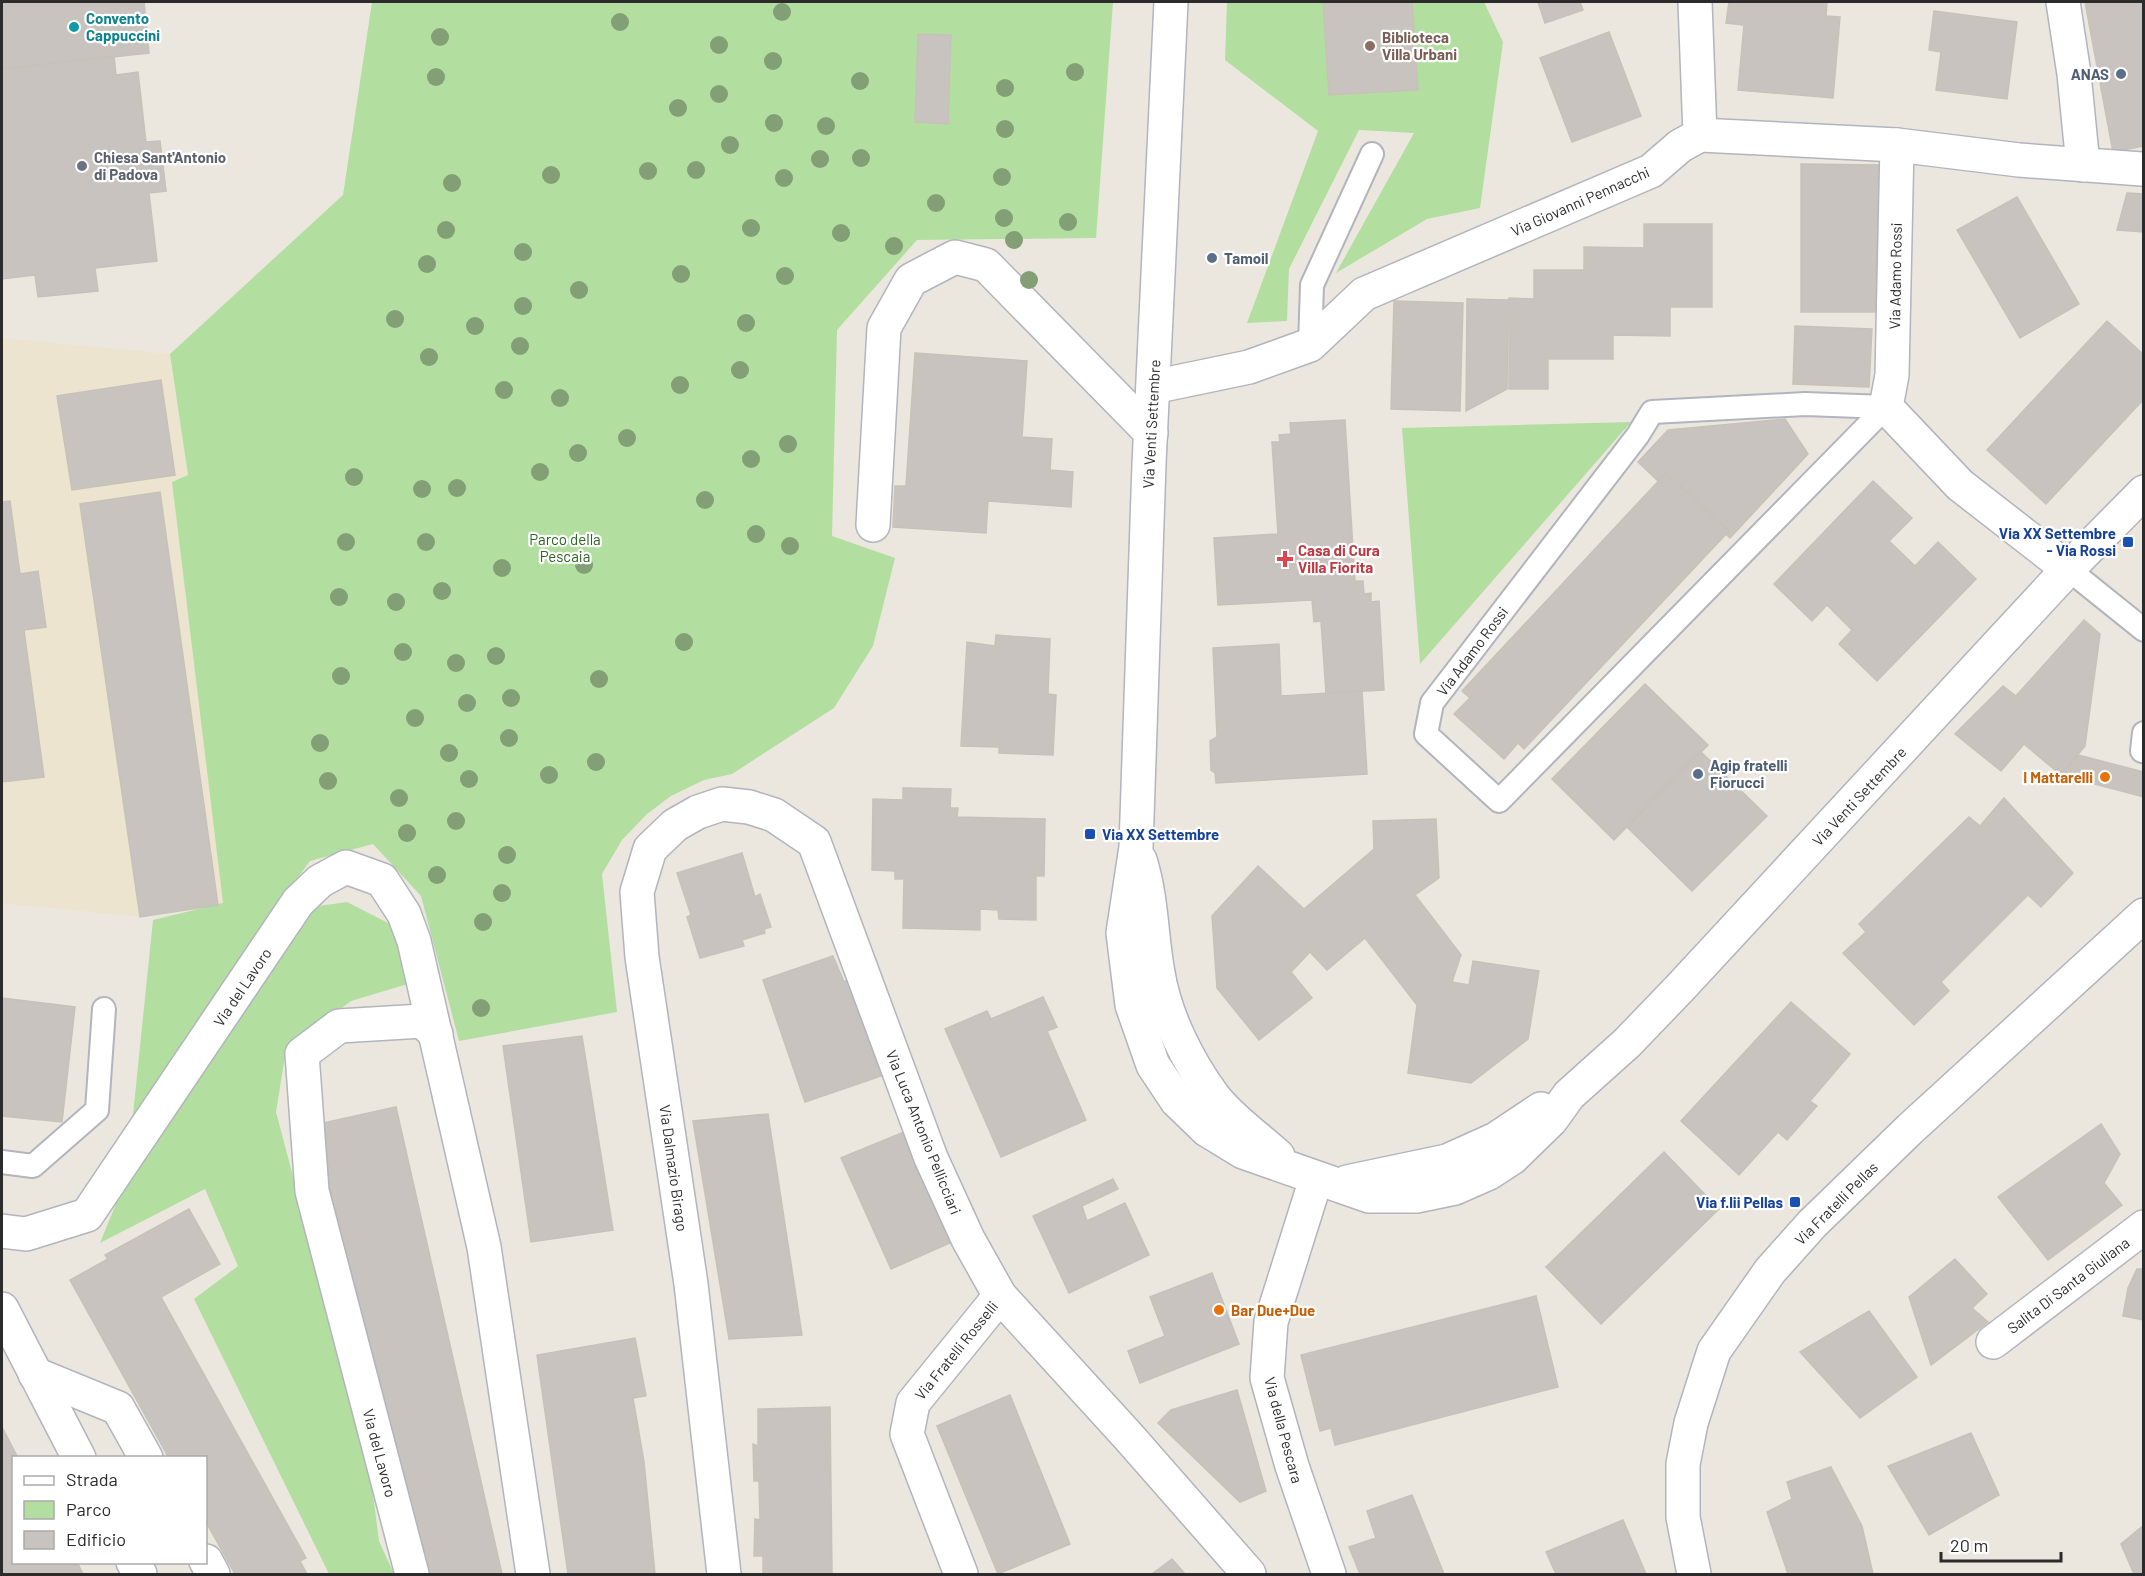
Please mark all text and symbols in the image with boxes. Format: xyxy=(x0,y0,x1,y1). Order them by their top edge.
place label: Convento Cappuccini xyxy=(86,9,160,44)
marker: Convento Cappuccini xyxy=(67,20,81,34)
place label: Biblioteca Villa Urbani xyxy=(1382,28,1457,63)
marker: Biblioteca Villa Urbani xyxy=(1363,39,1377,53)
place label: ANAS xyxy=(2071,65,2109,83)
marker: ANAS xyxy=(2114,67,2128,81)
place label: Chiesa Sant'Antonio di Padova xyxy=(94,148,226,183)
marker: Chiesa Sant'Antonio di Padova xyxy=(75,159,89,173)
street label: Via Giovanni Pennacchi xyxy=(1508,162,1652,240)
street label: Via Adamo Rossi xyxy=(1885,222,1905,330)
place label: Tamoil xyxy=(1224,249,1268,267)
marker: Tamoil xyxy=(1205,251,1219,265)
street label: Via Venti Settembre xyxy=(1139,359,1163,489)
place label: Via XX Settembre - Via Rossi xyxy=(1999,524,2116,559)
park label: Parco della Pescaia xyxy=(529,530,601,565)
marker: Via XX Settembre - Via Rossi xyxy=(2121,535,2135,549)
place label: Casa di Cura Villa Fiorita xyxy=(1298,541,1380,576)
marker: Casa di Cura Villa Fiorita xyxy=(1276,550,1294,568)
street label: Via Adamo Rossi xyxy=(1433,603,1511,699)
street label: Via Venti Settembre xyxy=(1808,743,1910,849)
place label: Agip fratelli Fiorucci xyxy=(1710,756,1788,791)
marker: Agip fratelli Fiorucci xyxy=(1691,767,1705,781)
place label: I Mattarelli xyxy=(2023,768,2093,786)
marker: I Mattarelli xyxy=(2098,770,2112,784)
place label: Via XX Settembre xyxy=(1102,825,1219,843)
marker: Via XX Settembre xyxy=(1083,827,1097,841)
street label: Via del Lavoro xyxy=(209,944,275,1030)
street label: Via Luca Antonio Pellicciari xyxy=(883,1047,965,1217)
street label: Via Dalmazio Birago xyxy=(656,1103,692,1233)
street label: Via Fratelli Pellas xyxy=(1791,1158,1881,1248)
place label: Via f.lii Pellas xyxy=(1696,1193,1783,1211)
marker: Via f.lii Pellas xyxy=(1788,1195,1802,1209)
street label: Salita Di Santa Giuliana xyxy=(2003,1233,2133,1337)
street label: Via Fratelli Rosselli xyxy=(911,1297,1001,1403)
place label: Bar Due+Due xyxy=(1231,1301,1315,1319)
marker: Bar Due+Due xyxy=(1212,1303,1226,1317)
street label: Via della Pescara xyxy=(1261,1375,1307,1485)
street label: Via del Lavoro xyxy=(360,1407,400,1499)
legend xyxy=(12,1456,207,1564)
text: Strada xyxy=(66,1468,118,1490)
text: Parco xyxy=(66,1498,111,1520)
scale bar xyxy=(1941,1525,2061,1563)
text: Edificio xyxy=(66,1528,126,1550)
text: 20 m xyxy=(1950,1534,1988,1556)

